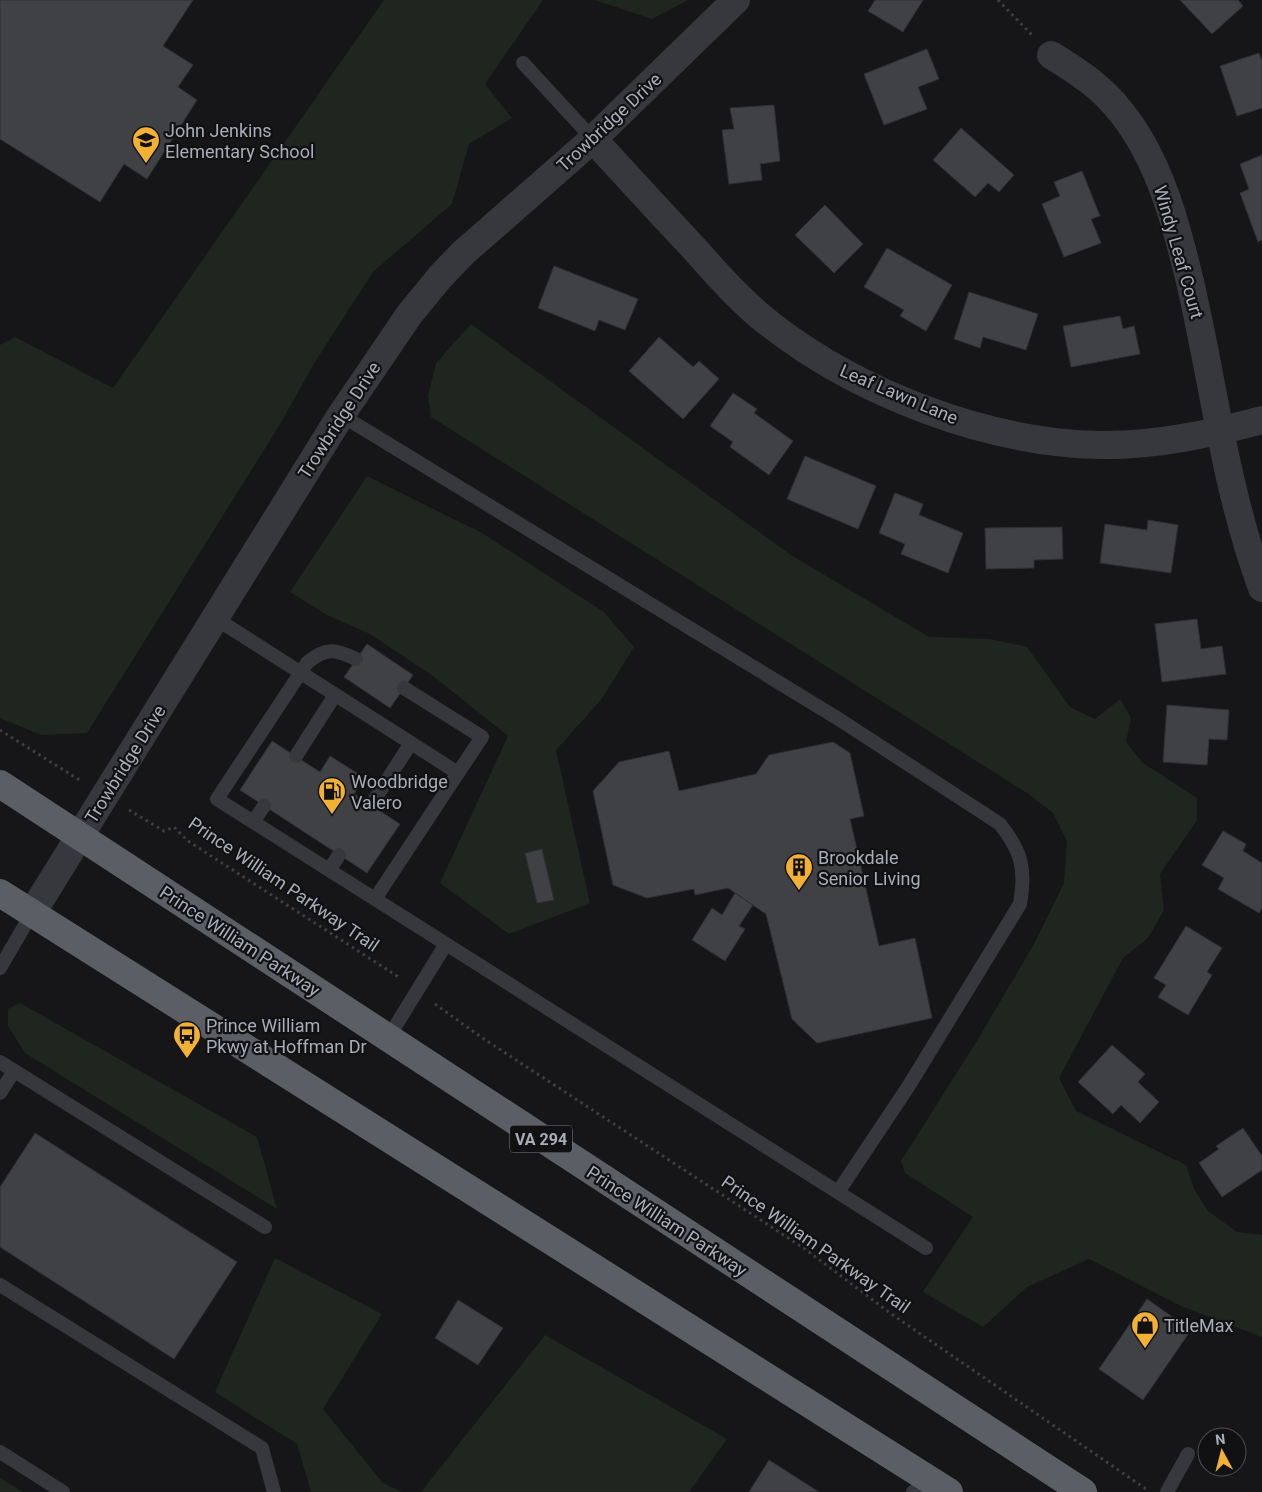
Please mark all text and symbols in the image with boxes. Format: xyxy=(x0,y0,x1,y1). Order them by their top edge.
street label: Trowbridge Drive xyxy=(552,68,666,176)
place label: John Jenkins Elementary School xyxy=(165,120,314,162)
school or university icon: John Jenkins Elementary School xyxy=(131,125,161,164)
street label: Windy Leaf Court xyxy=(1150,183,1208,321)
street label: Trowbridge Drive xyxy=(293,358,385,482)
street label: Leaf Lawn Lane xyxy=(837,360,961,428)
street label: Trowbridge Drive xyxy=(80,701,170,827)
place label: Woodbridge Valero xyxy=(351,771,448,813)
fuel station icon: Woodbridge Valero xyxy=(317,776,347,815)
street label: Prince William Parkway Trail xyxy=(184,812,384,956)
place label: Brookdale Senior Living xyxy=(818,847,921,889)
building icon: Brookdale Senior Living xyxy=(784,852,814,891)
street label: Prince William Parkway xyxy=(156,881,324,1001)
place label: Prince William Pkwy at Hoffman Dr xyxy=(206,1015,367,1057)
bus stop icon: Prince William Pkwy at Hoffman Dr xyxy=(172,1020,202,1059)
road number: VA 294 xyxy=(510,1126,572,1152)
street label: Prince William Parkway xyxy=(583,1161,751,1281)
street label: Prince William Parkway Trail xyxy=(718,1171,914,1317)
shop icon: TitleMax xyxy=(1130,1310,1160,1349)
place label: TitleMax xyxy=(1164,1315,1233,1336)
north arrow xyxy=(1197,1427,1247,1477)
text: N xyxy=(1215,1431,1226,1448)

